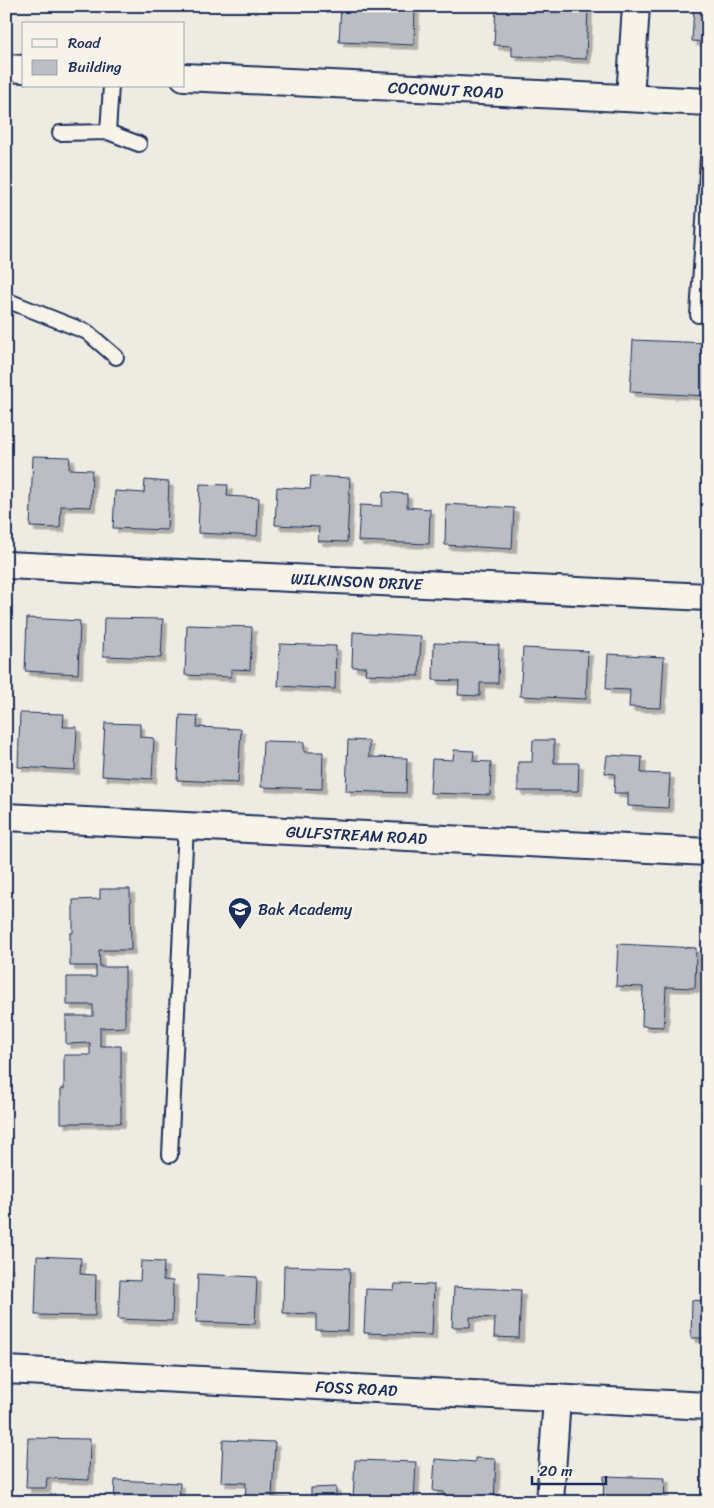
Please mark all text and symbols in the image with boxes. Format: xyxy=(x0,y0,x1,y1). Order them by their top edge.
legend xyxy=(22,22,185,88)
text: Road xyxy=(68,30,101,56)
text: Building xyxy=(68,54,122,80)
street label: COCONUT ROAD xyxy=(387,73,504,107)
street label: WILKINSON DRIVE xyxy=(290,564,424,599)
street label: GULFSTREAM ROAD xyxy=(285,817,428,853)
place label: Bak Academy xyxy=(258,895,353,924)
school or university icon: Bak Academy xyxy=(227,896,253,930)
street label: FOSS ROAD xyxy=(315,1372,399,1405)
scale bar xyxy=(532,1453,605,1485)
text: 20 m xyxy=(539,1458,573,1484)

